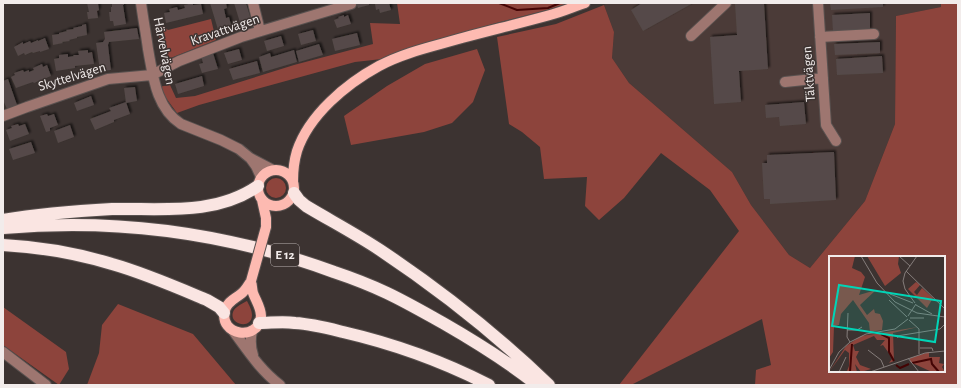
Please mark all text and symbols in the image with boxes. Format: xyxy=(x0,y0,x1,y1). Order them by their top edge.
street label: Kravattvägen xyxy=(189,12,261,48)
street label: Härvelvägen xyxy=(151,16,177,86)
street label: Täktvägen xyxy=(800,46,818,102)
street label: Skyttelvägen xyxy=(36,60,108,94)
road number: E 12 xyxy=(271,244,299,266)
inset map xyxy=(829,256,945,372)

